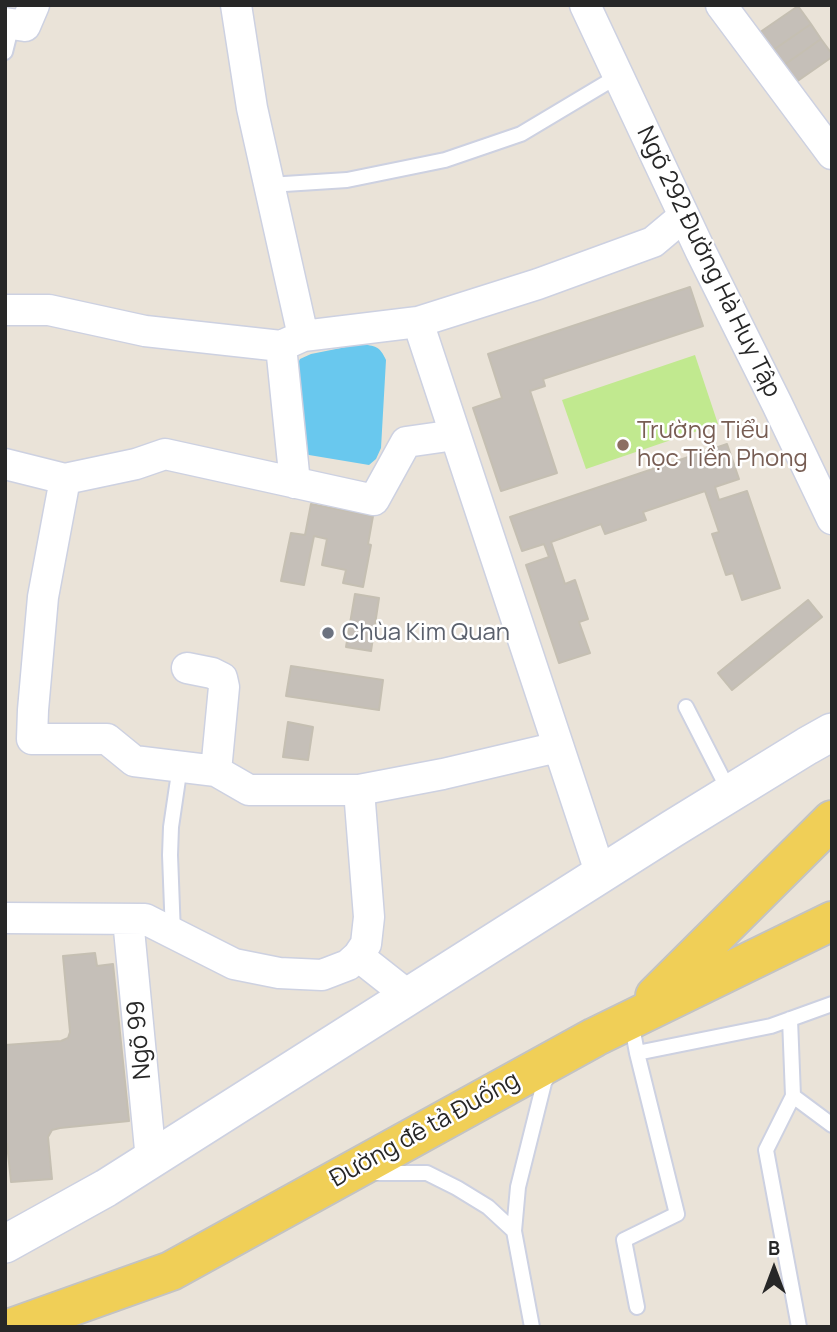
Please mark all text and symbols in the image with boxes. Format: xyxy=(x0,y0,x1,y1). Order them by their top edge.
street label: Ngõ 292 Đường Hà Huy Tập xyxy=(630,122,786,402)
place label: Trường Tiểu học Tiền Phong xyxy=(637,417,808,473)
marker: Trường Tiểu học Tiền Phong xyxy=(615,437,631,453)
place label: Chùa Kim Quan xyxy=(342,619,510,647)
marker: Chùa Kim Quan xyxy=(320,625,336,641)
street label: Ngõ 99 xyxy=(122,999,158,1081)
street label: Đường đê tả Đuống xyxy=(325,1066,525,1194)
north arrow xyxy=(739,1234,809,1304)
text: B xyxy=(768,1235,780,1261)

